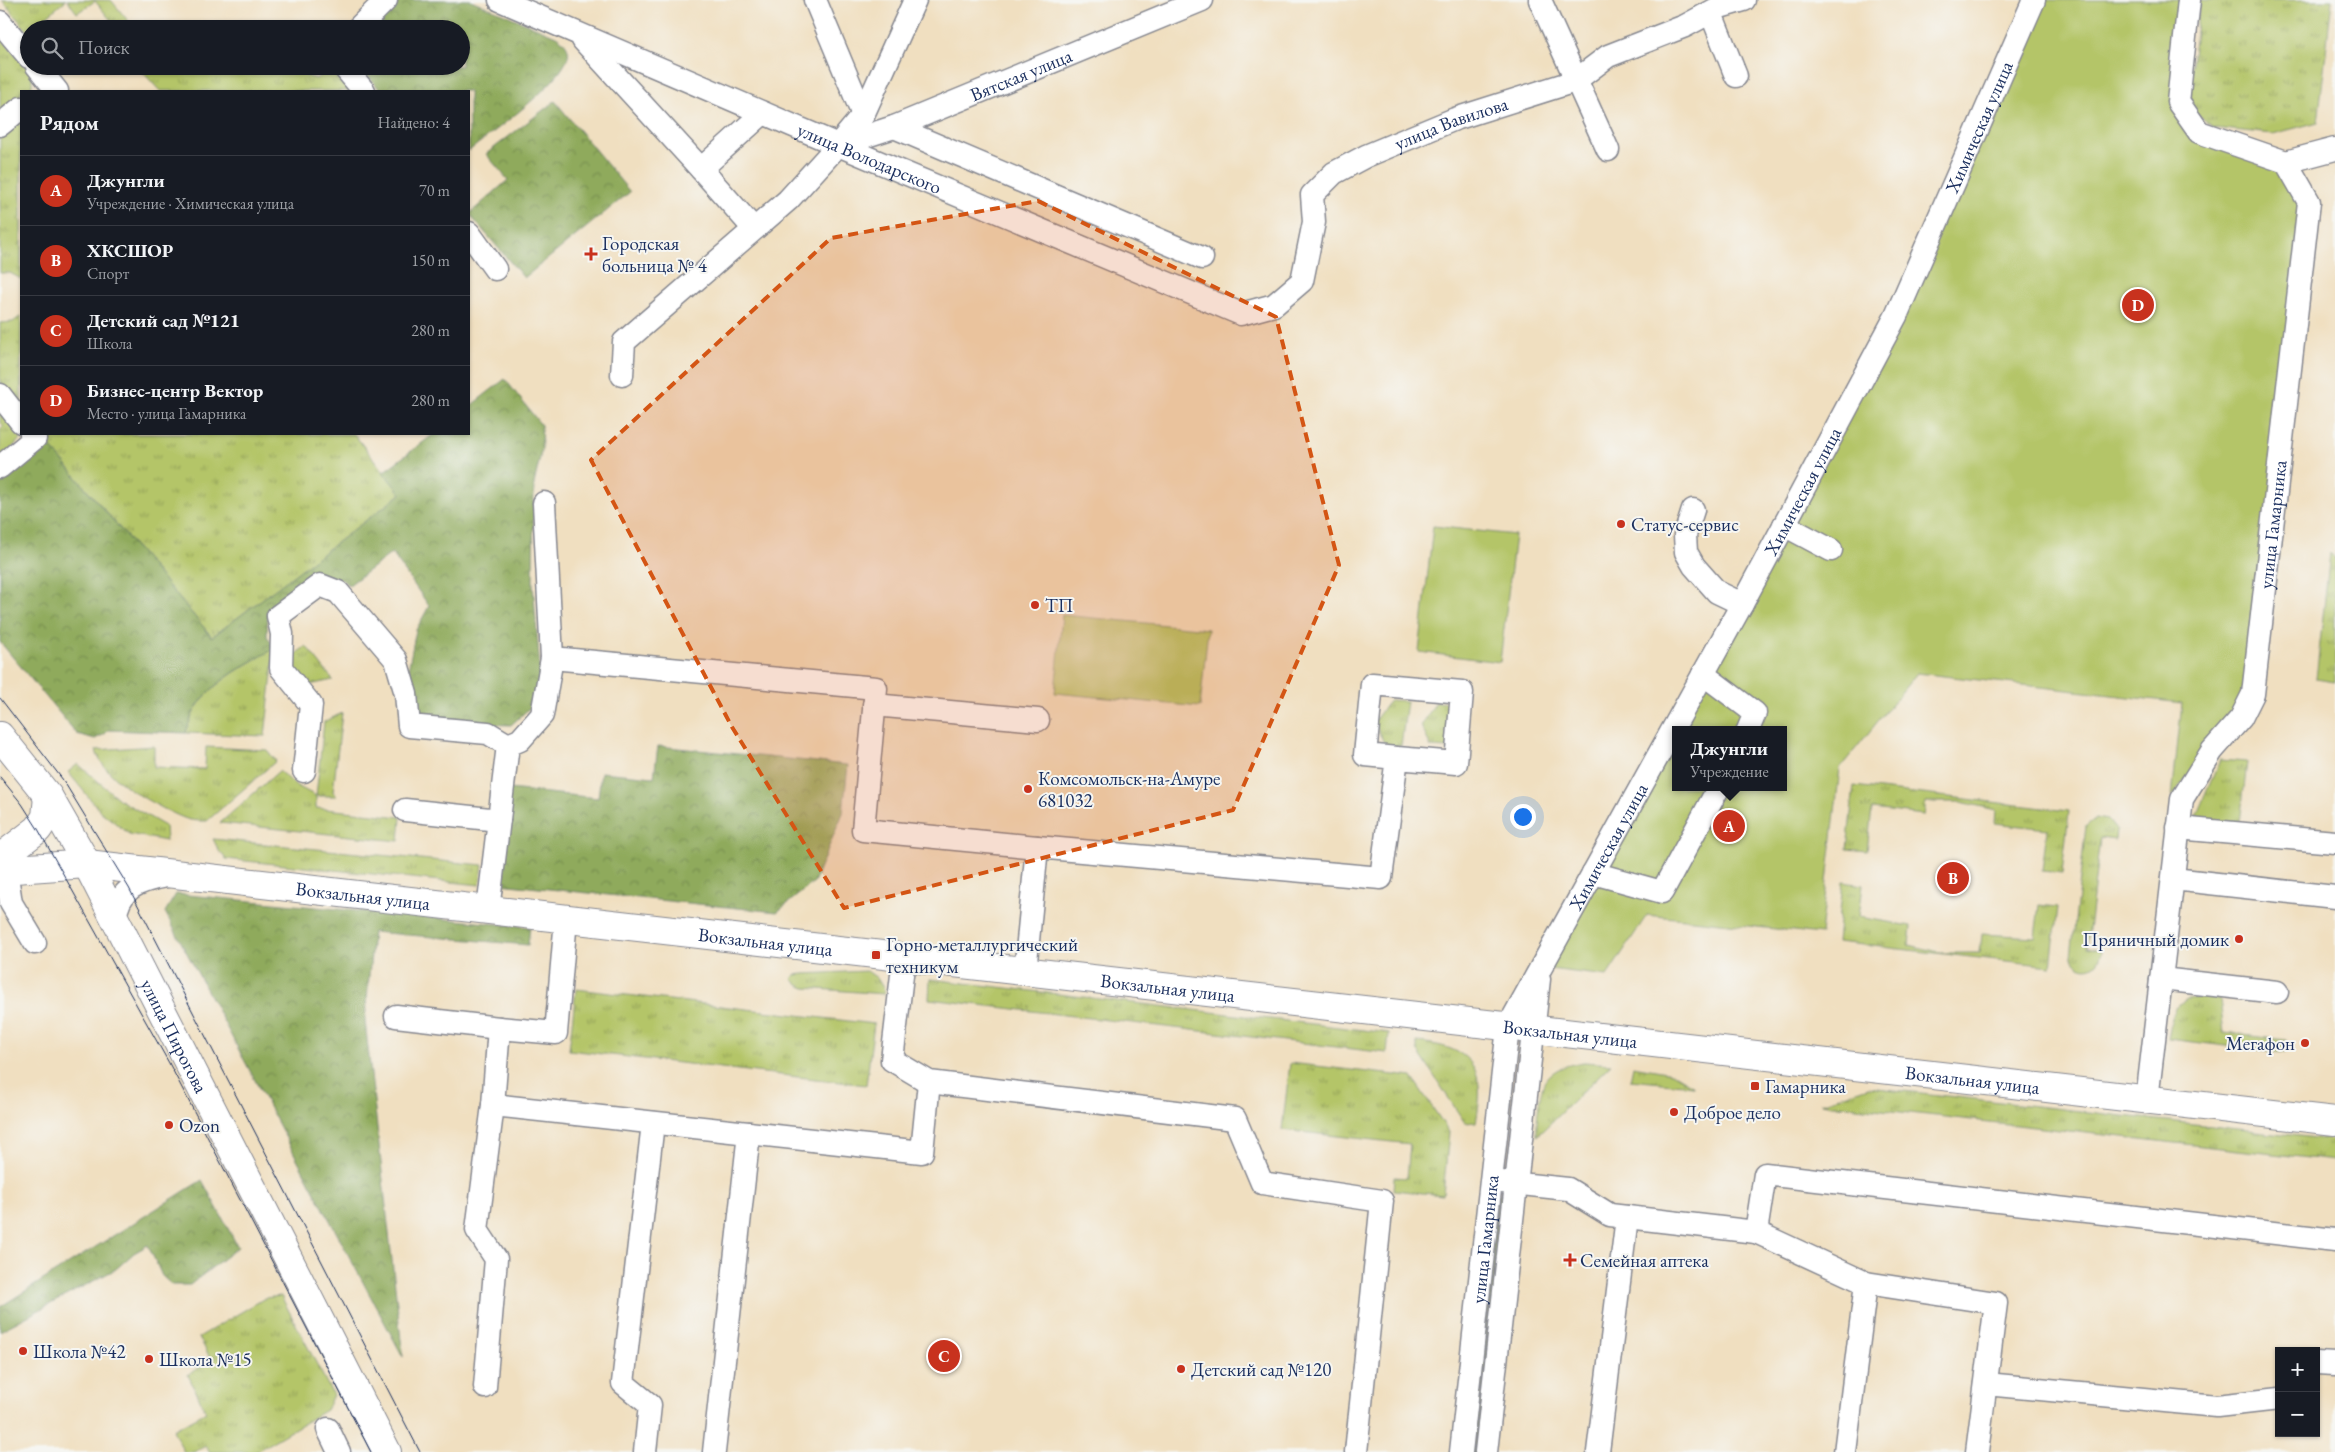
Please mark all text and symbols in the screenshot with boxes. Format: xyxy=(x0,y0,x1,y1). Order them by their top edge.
search box xyxy=(20,20,470,75)
icon: search xyxy=(38,34,66,62)
text: Поиск xyxy=(78,35,130,60)
street label: Вятская улица xyxy=(966,43,1076,107)
street label: Химическая улица xyxy=(1939,57,2019,198)
street label: улица Вавилова xyxy=(1391,91,1512,156)
text: Рядом xyxy=(40,109,99,136)
text: Найдено: 4 xyxy=(378,112,450,133)
street label: улица Володарского xyxy=(793,117,945,200)
text: Джунгли xyxy=(87,168,165,193)
text: A xyxy=(50,180,62,201)
text: 70 m xyxy=(419,180,450,201)
text: Учреждение · Химическая улица xyxy=(87,193,294,214)
place label: Городская больница № 4 xyxy=(602,231,708,278)
text: ХКСШОР xyxy=(87,238,173,263)
marker: Городская больница № 4 xyxy=(584,247,598,261)
text: B xyxy=(51,250,61,271)
text: 150 m xyxy=(411,250,450,271)
text: Спорт xyxy=(87,263,129,284)
pin: D xyxy=(2122,286,2154,324)
text: Детский сад №121 xyxy=(87,308,240,333)
text: C xyxy=(50,320,62,341)
text: 280 m xyxy=(411,320,450,341)
text: Школа xyxy=(87,333,132,354)
text: Бизнес-центр Вектор xyxy=(87,378,263,403)
text: D xyxy=(50,390,62,411)
text: 280 m xyxy=(411,390,450,411)
text: Место · улица Гамарника xyxy=(87,403,247,424)
street label: Химическая улица xyxy=(1758,423,1847,561)
street label: улица Гамарника xyxy=(2253,459,2293,590)
place label: Статус-сервис xyxy=(1631,512,1739,537)
marker: Статус-сервис xyxy=(1615,518,1627,530)
place label: ТП xyxy=(1045,593,1073,618)
marker: ТП xyxy=(1029,599,1041,611)
popup xyxy=(1672,726,1787,791)
text: Джунгли xyxy=(1690,736,1768,761)
text: Учреждение xyxy=(1690,761,1769,782)
place label: Комсомольск-на-Амуре 681032 xyxy=(1038,766,1221,813)
street label: Химическая улица xyxy=(1563,778,1654,916)
marker: Комсомольск-на-Амуре 681032 xyxy=(1022,783,1034,795)
your location xyxy=(1510,804,1536,830)
pin: A xyxy=(1713,807,1745,845)
pin: B xyxy=(1937,859,1969,897)
street label: Вокзальная улица xyxy=(294,876,432,916)
street label: Вокзальная улица xyxy=(697,922,834,962)
place label: Пряничный домик xyxy=(2083,927,2229,952)
place label: Горно-металлургический техникум xyxy=(886,932,1078,979)
marker: Пряничный домик xyxy=(2233,933,2245,945)
marker: Горно-металлургический техникум xyxy=(870,949,882,961)
street label: Вокзальная улица xyxy=(1099,968,1237,1008)
street label: улица Пирогова xyxy=(135,975,214,1098)
street label: Вокзальная улица xyxy=(1502,1014,1639,1054)
place label: Мегафон xyxy=(2226,1031,2295,1056)
marker: Мегафон xyxy=(2299,1037,2311,1049)
street label: Вокзальная улица xyxy=(1904,1060,2041,1100)
place label: Гамарника xyxy=(1765,1074,1846,1099)
marker: Гамарника xyxy=(1749,1080,1761,1092)
place label: Доброе дело xyxy=(1684,1100,1781,1125)
marker: Доброе дело xyxy=(1668,1106,1680,1118)
place label: Ozon xyxy=(179,1113,220,1138)
marker: Ozon xyxy=(163,1119,175,1131)
street label: улица Гамарника xyxy=(1465,1173,1505,1305)
place label: Семейная аптека xyxy=(1580,1248,1709,1273)
marker: Семейная аптека xyxy=(1564,1254,1576,1266)
pin: C xyxy=(928,1337,960,1375)
place label: Школа №42 xyxy=(33,1339,126,1364)
marker: Школа №42 xyxy=(17,1345,29,1357)
place label: Школа №15 xyxy=(159,1347,252,1372)
map controls xyxy=(2275,1347,2320,1437)
button: + xyxy=(2275,1347,2320,1392)
marker: Школа №15 xyxy=(143,1353,155,1365)
place label: Детский сад №120 xyxy=(1191,1357,1331,1382)
marker: Детский сад №120 xyxy=(1175,1363,1187,1375)
button: − xyxy=(2275,1392,2320,1437)

